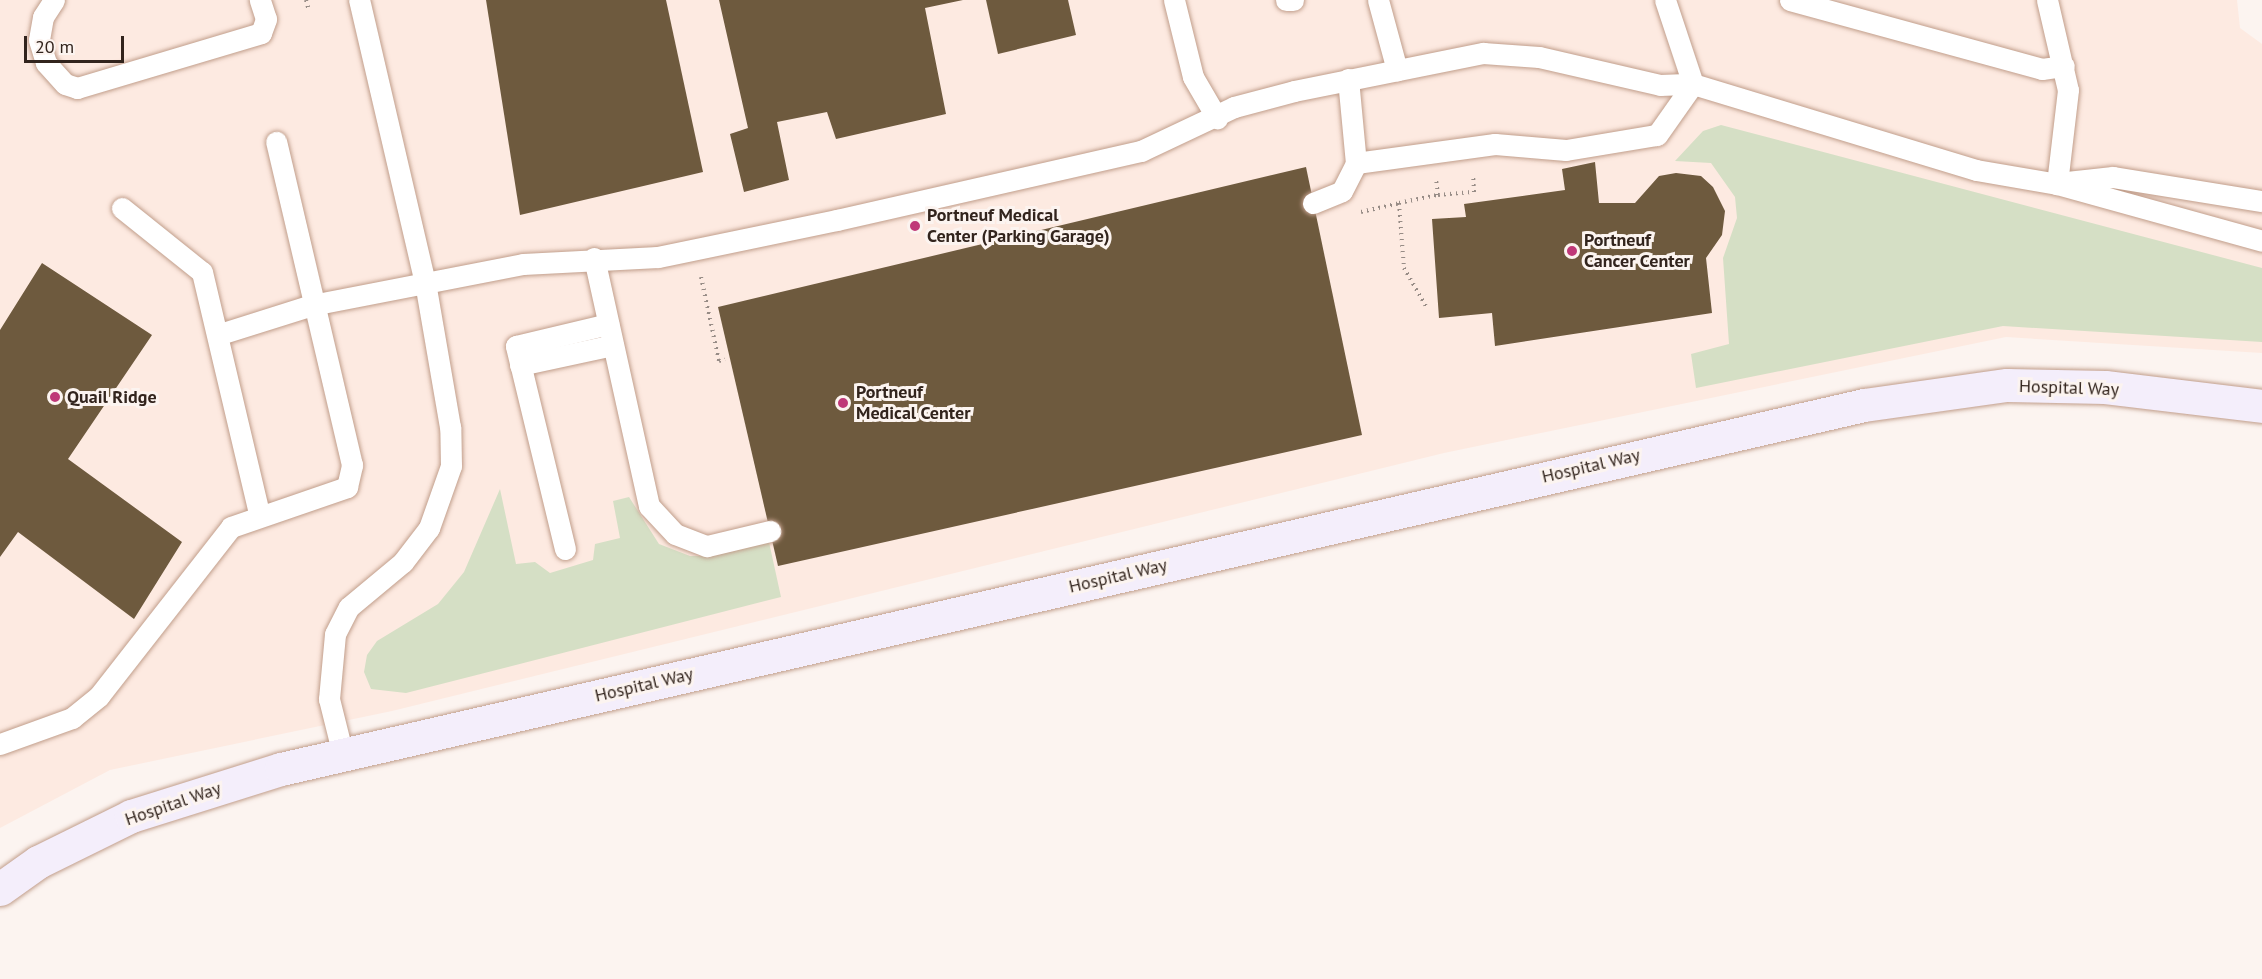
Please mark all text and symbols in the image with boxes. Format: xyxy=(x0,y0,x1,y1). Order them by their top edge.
scale bar xyxy=(27,24,128,62)
text: 20 m xyxy=(35,35,74,58)
place label: Portneuf Medical Center (Parking Garage) xyxy=(927,205,1110,248)
marker: Portneuf Medical Center (Parking Garage) xyxy=(908,219,922,233)
place label: Portneuf Cancer Center xyxy=(1584,230,1690,272)
marker: Portneuf Cancer Center xyxy=(1565,244,1579,258)
street label: Hospital Way xyxy=(2018,375,2120,401)
place label: Portneuf Medical Center xyxy=(856,382,971,424)
place label: Quail Ridge xyxy=(67,386,157,408)
marker: Quail Ridge xyxy=(48,390,62,404)
marker: Portneuf Medical Center xyxy=(834,394,852,412)
street label: Hospital Way xyxy=(1540,444,1642,488)
street label: Hospital Way xyxy=(1067,554,1169,598)
street label: Hospital Way xyxy=(593,663,695,707)
street label: Hospital Way xyxy=(122,777,224,831)

